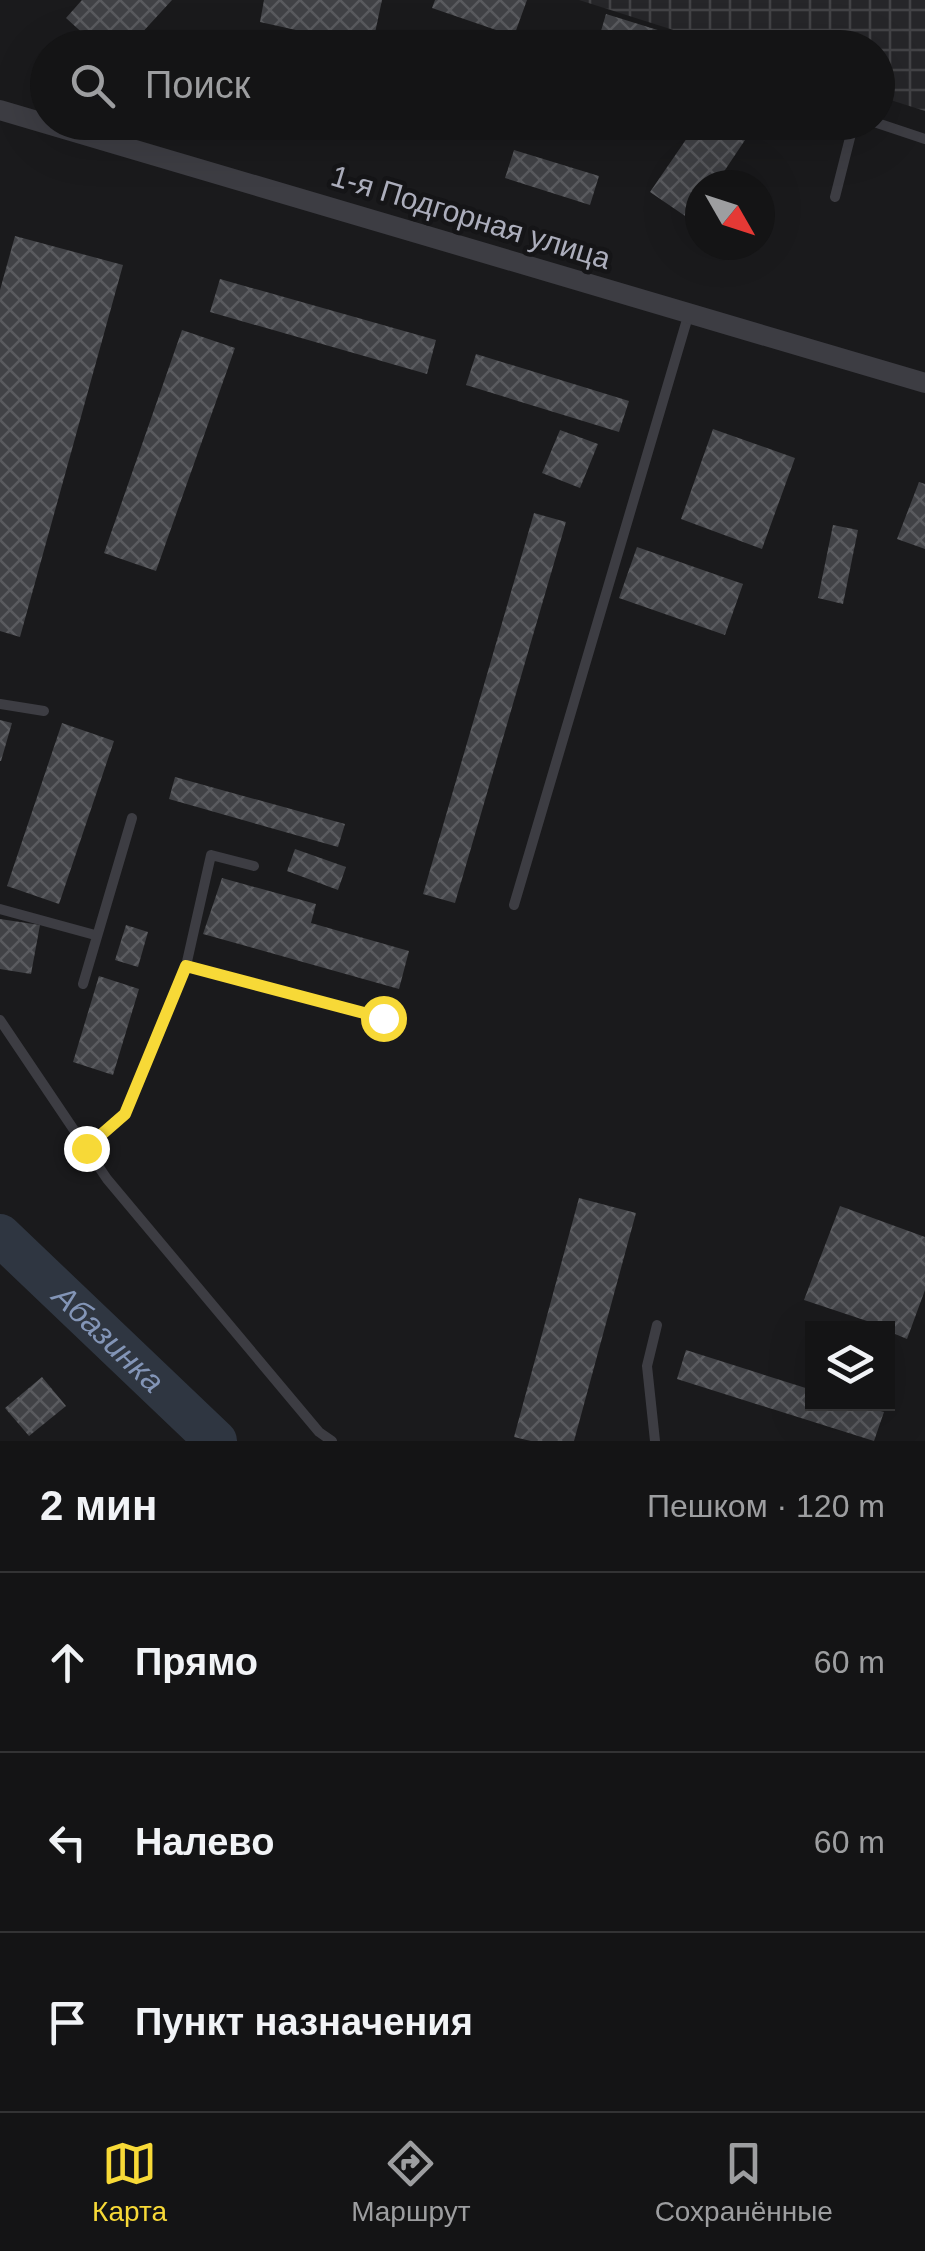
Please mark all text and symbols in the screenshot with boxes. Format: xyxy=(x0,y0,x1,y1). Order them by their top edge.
search box xyxy=(30,30,895,140)
icon: search xyxy=(65,58,120,113)
text: Поиск xyxy=(145,64,250,106)
street label: 1-я Подгорная улица xyxy=(327,159,615,275)
north arrow xyxy=(685,170,775,260)
route start xyxy=(361,996,407,1042)
route end xyxy=(64,1126,110,1172)
water label: Абазинка xyxy=(44,1276,171,1400)
map controls xyxy=(805,1321,895,1411)
button: layers xyxy=(805,1321,895,1411)
text: 2 мин xyxy=(40,1482,157,1529)
text: Пешком · 120 m xyxy=(647,1488,885,1524)
icon: ahead xyxy=(40,1635,95,1690)
text: Прямо xyxy=(135,1641,258,1683)
text: 60 m xyxy=(814,1644,885,1680)
icon: left xyxy=(40,1815,95,1870)
text: Налево xyxy=(135,1821,274,1863)
text: 60 m xyxy=(814,1824,885,1860)
icon: arrive xyxy=(40,1995,95,2050)
text: Пункт назначения xyxy=(135,2001,473,2043)
tab: Карта xyxy=(92,2136,167,2228)
tab: Маршрут xyxy=(351,2136,470,2228)
tab: Сохранённые xyxy=(655,2136,833,2228)

